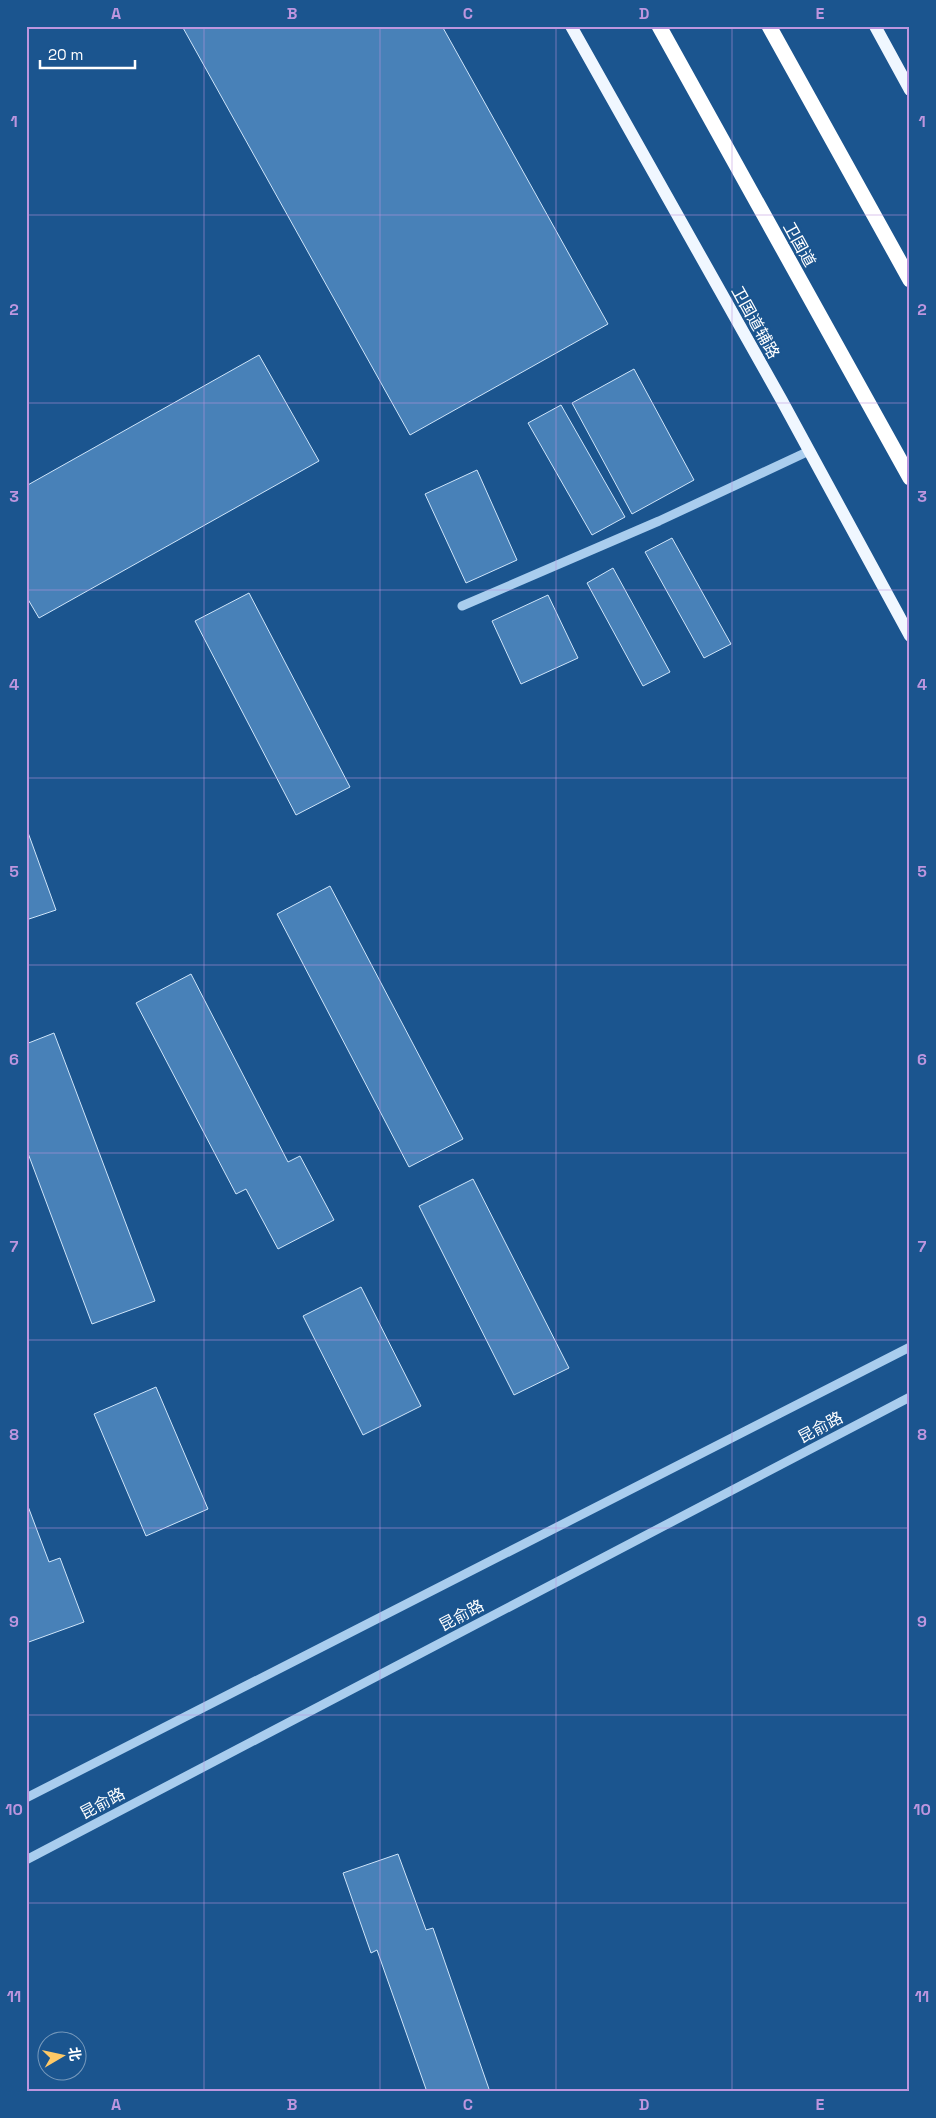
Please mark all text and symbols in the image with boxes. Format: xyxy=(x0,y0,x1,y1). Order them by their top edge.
text: A xyxy=(111,3,121,24)
text: B xyxy=(287,3,297,24)
text: C xyxy=(463,3,473,24)
text: D xyxy=(639,3,649,24)
text: E xyxy=(816,3,825,24)
scale bar xyxy=(40,38,135,70)
text: 20 m xyxy=(48,45,83,64)
text: 1 xyxy=(10,111,18,132)
text: 1 xyxy=(918,111,926,132)
street label: 卫国道 xyxy=(779,218,820,270)
street label: 卫国道辅路 xyxy=(727,282,784,362)
text: 2 xyxy=(9,299,19,320)
text: 2 xyxy=(917,299,927,320)
text: 3 xyxy=(9,486,19,507)
text: 3 xyxy=(917,486,927,507)
text: 4 xyxy=(9,674,19,695)
text: 4 xyxy=(917,674,927,695)
text: 5 xyxy=(9,861,19,882)
text: 5 xyxy=(917,861,927,882)
text: 6 xyxy=(9,1049,19,1070)
text: 6 xyxy=(917,1049,927,1070)
text: 7 xyxy=(10,1236,19,1257)
text: 7 xyxy=(918,1236,927,1257)
street label: 昆俞路 xyxy=(794,1407,846,1448)
text: 8 xyxy=(9,1424,19,1445)
text: 8 xyxy=(917,1424,927,1445)
street label: 昆俞路 xyxy=(435,1595,487,1636)
text: 9 xyxy=(9,1611,19,1632)
text: 9 xyxy=(917,1611,927,1632)
street label: 昆俞路 xyxy=(76,1783,128,1824)
text: 10 xyxy=(5,1799,23,1820)
text: 10 xyxy=(913,1799,931,1820)
text: 11 xyxy=(7,1986,21,2007)
text: 11 xyxy=(915,1986,929,2007)
north arrow xyxy=(38,2030,88,2080)
text: 北 xyxy=(65,2046,85,2062)
text: A xyxy=(111,2094,121,2115)
text: B xyxy=(287,2094,297,2115)
text: C xyxy=(463,2094,473,2115)
text: D xyxy=(639,2094,649,2115)
text: E xyxy=(816,2094,825,2115)

